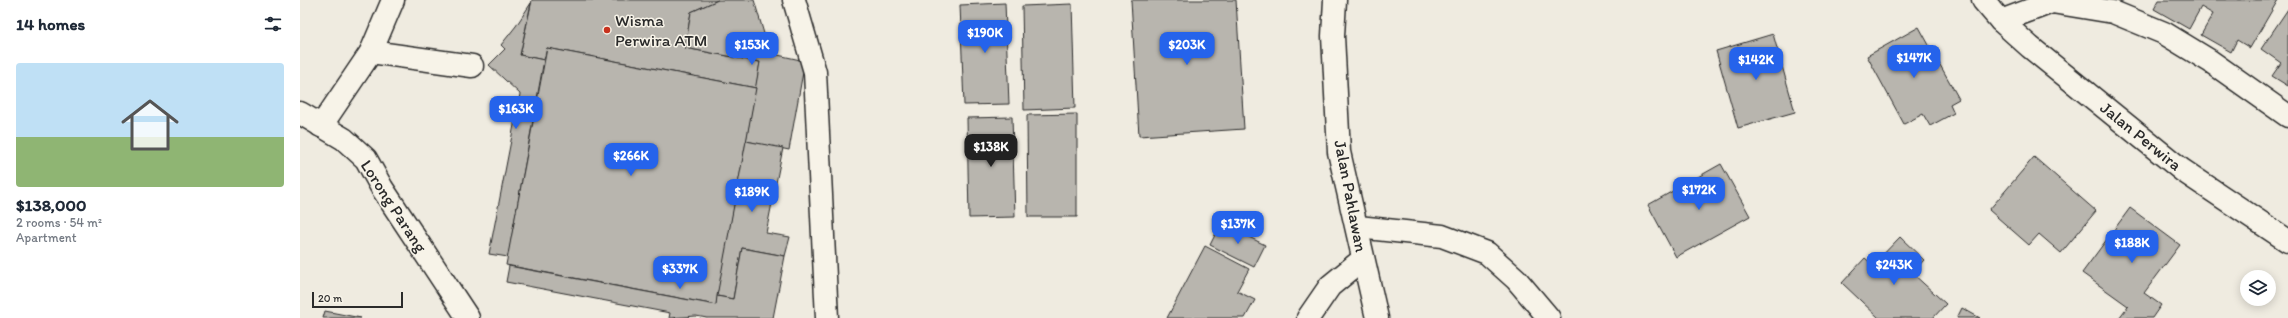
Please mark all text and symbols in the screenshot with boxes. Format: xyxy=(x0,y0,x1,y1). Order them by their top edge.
place label: Wisma Perwira ATM xyxy=(615,10,708,50)
icon: filters xyxy=(262,13,284,35)
text: 14 homes xyxy=(16,14,85,34)
pin: $190K xyxy=(957,20,1013,54)
marker: Wisma Perwira ATM xyxy=(602,25,612,35)
text: $190K xyxy=(967,25,1003,40)
pin: $153K xyxy=(724,32,780,66)
pin: $203K xyxy=(1159,32,1215,66)
text: $153K xyxy=(735,37,769,52)
text: $203K xyxy=(1169,37,1205,52)
pin: $147K xyxy=(1886,45,1942,79)
pin: $142K xyxy=(1728,47,1784,81)
text: $147K xyxy=(1896,50,1932,65)
text: $142K xyxy=(1738,52,1774,67)
icon: home xyxy=(114,89,186,161)
pin: $163K xyxy=(488,96,544,130)
street label: Jalan Perwira xyxy=(2097,97,2185,175)
text: $163K xyxy=(499,101,533,116)
pin: $138K xyxy=(963,134,1019,168)
street label: Jalan Pahlawan xyxy=(1330,138,1372,254)
text: $138K xyxy=(973,139,1009,154)
pin: $266K xyxy=(603,143,659,177)
text: $266K xyxy=(613,148,649,163)
street label: Lorong Parang xyxy=(357,156,431,256)
pin: $172K xyxy=(1671,177,1727,211)
pin: $189K xyxy=(724,179,780,213)
text: $172K xyxy=(1682,182,1716,197)
text: $189K xyxy=(735,184,769,199)
text: $138,000 xyxy=(16,195,87,215)
pin: $137K xyxy=(1210,211,1266,245)
text: 2 rooms · 54 m² xyxy=(16,215,102,230)
text: $137K xyxy=(1221,216,1255,231)
text: Apartment xyxy=(16,230,77,245)
pin: $188K xyxy=(2104,230,2160,264)
text: $188K xyxy=(2114,235,2150,250)
pin: $243K xyxy=(1866,252,1922,286)
pin: $337K xyxy=(652,256,708,290)
text: $243K xyxy=(1876,257,1912,272)
text: $337K xyxy=(662,261,698,276)
map controls xyxy=(2240,270,2276,306)
button: layers xyxy=(2240,270,2276,306)
scale bar xyxy=(312,290,403,309)
text: 20 m xyxy=(318,292,342,305)

